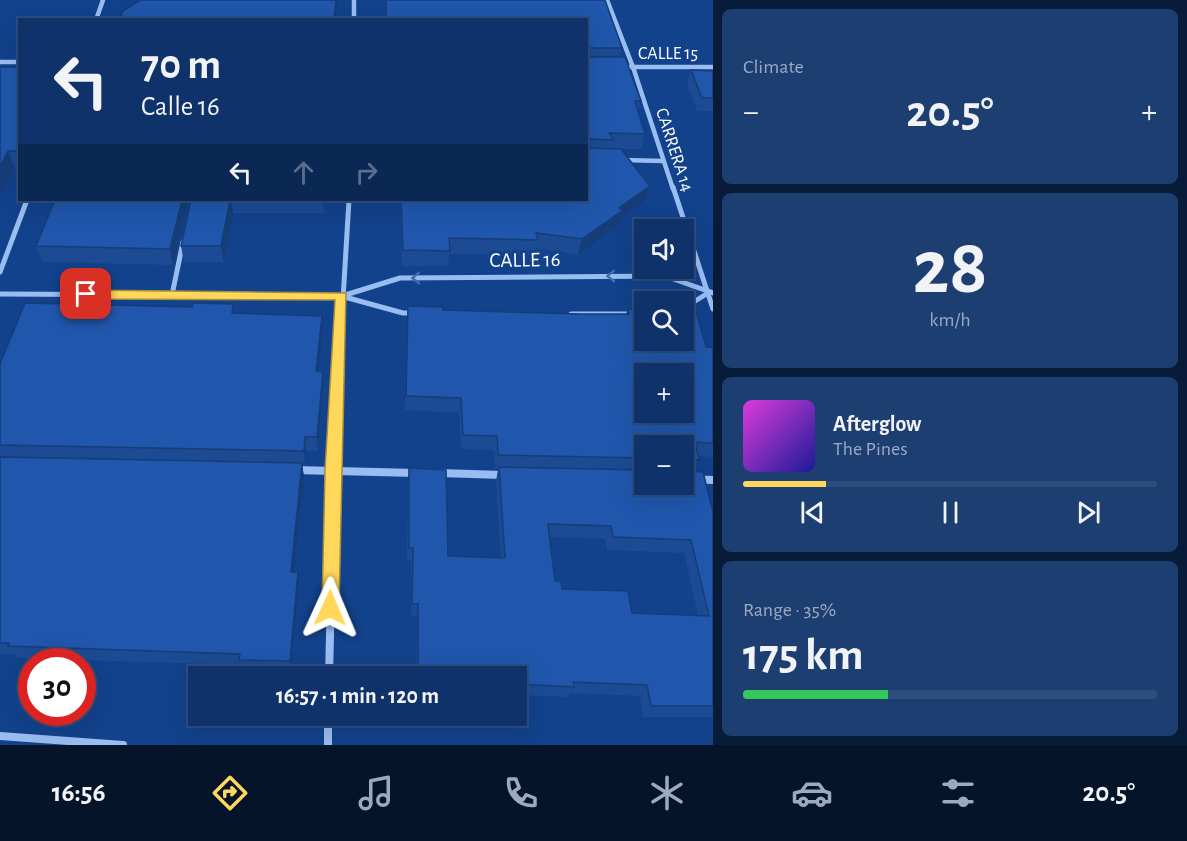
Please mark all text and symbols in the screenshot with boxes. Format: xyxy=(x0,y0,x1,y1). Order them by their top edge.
icon: left xyxy=(42,42,120,120)
text: 70 m xyxy=(141,44,221,86)
street label: CALLE 15 xyxy=(638,45,698,63)
text: Climate xyxy=(743,57,804,77)
text: 20.5° xyxy=(906,90,994,135)
text: Calle 16 xyxy=(141,93,220,120)
text: − xyxy=(743,96,759,129)
text: + xyxy=(1141,96,1157,129)
street label: CARRERA 14 xyxy=(652,106,696,194)
icon: left xyxy=(224,156,257,189)
icon: ahead xyxy=(287,156,320,189)
icon: right xyxy=(350,156,383,189)
map controls xyxy=(634,219,694,495)
button: sound xyxy=(634,219,694,279)
text: 28 xyxy=(912,230,988,308)
street label: CALLE 16 xyxy=(489,249,561,271)
pin xyxy=(60,268,111,319)
one-way arrow xyxy=(606,270,615,282)
one-way arrow xyxy=(411,272,420,284)
icon: arrive xyxy=(69,277,102,310)
button: search xyxy=(634,291,694,351)
text: km/h xyxy=(929,310,971,330)
button: + xyxy=(634,363,694,423)
text: Afterglow xyxy=(833,413,921,435)
button: − xyxy=(634,435,694,495)
text: The Pines xyxy=(833,439,908,459)
icon: previous xyxy=(796,496,829,529)
icon: pause xyxy=(934,496,967,529)
icon: next xyxy=(1072,496,1105,529)
position arrow xyxy=(298,576,362,640)
text: Range · 35% xyxy=(743,600,836,620)
text: 175 km xyxy=(743,633,863,678)
speed limit sign: 30 xyxy=(18,648,96,726)
text: 16:57 · 1 min · 120 m xyxy=(276,685,439,707)
icon: directions xyxy=(209,772,251,814)
icon: music xyxy=(355,772,397,814)
icon: phone xyxy=(500,772,542,814)
icon: climate xyxy=(646,772,688,814)
icon: car xyxy=(791,772,833,814)
icon: filters xyxy=(937,772,979,814)
text: 16:56 xyxy=(52,779,105,806)
text: 20.5° xyxy=(1083,779,1135,806)

